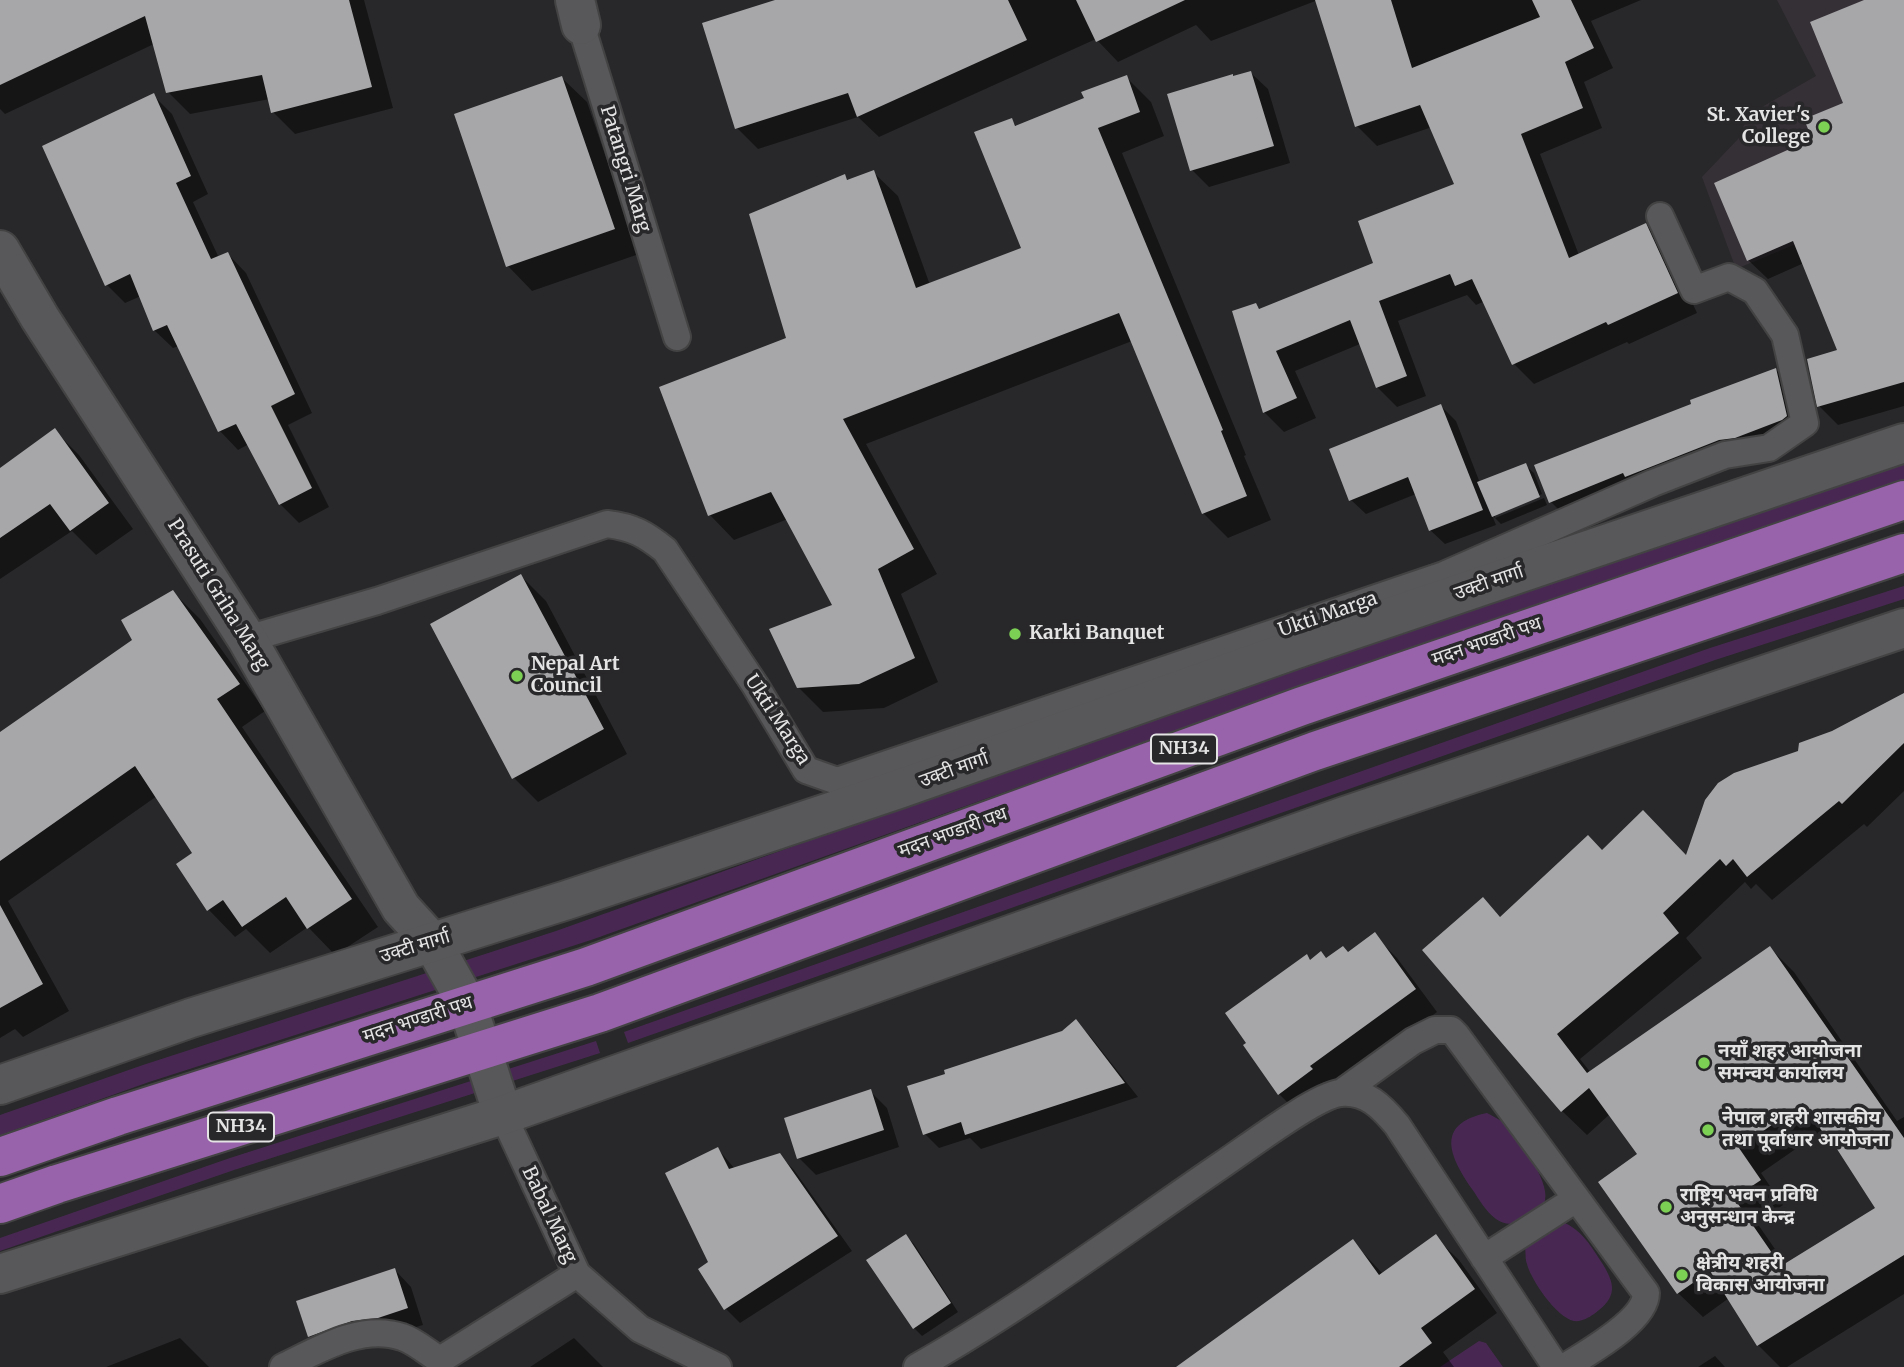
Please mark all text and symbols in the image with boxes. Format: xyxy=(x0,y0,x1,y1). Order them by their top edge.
street label: Patangri Marg xyxy=(595,103,655,235)
place label: St. Xavier's College xyxy=(1706,105,1810,149)
marker: St. Xavier's College xyxy=(1816,119,1832,135)
street label: Prasuti Griha Marg xyxy=(162,515,274,675)
street label: उक्टी मार्गा xyxy=(1451,561,1527,605)
street label: Ukti Marga xyxy=(1276,587,1380,643)
street label: मदन भण्डारी पथ xyxy=(1429,613,1545,671)
place label: Karki Banquet xyxy=(1029,623,1164,645)
marker: Karki Banquet xyxy=(1007,626,1023,642)
place label: Nepal Art Council xyxy=(531,654,620,698)
marker: Nepal Art Council xyxy=(509,668,525,684)
street label: Ukti Marga xyxy=(739,671,815,769)
road number: NH34 xyxy=(1151,734,1217,764)
street label: उक्टी मार्गा xyxy=(916,747,992,793)
street label: मदन भण्डारी पथ xyxy=(895,803,1011,863)
street label: उक्टी मार्गा xyxy=(377,926,453,968)
street label: मदन भण्डारी पथ xyxy=(360,992,476,1048)
place label: नयाँ शहर आयोजना समन्वय कार्यालय xyxy=(1718,1041,1862,1085)
marker: नयाँ शहर आयोजना समन्वय कार्यालय xyxy=(1696,1055,1712,1071)
place label: नेपाल शहरी शासकीय तथा पूर्वाधार आयोजना xyxy=(1722,1108,1889,1152)
road number: NH34 xyxy=(208,1112,274,1142)
marker: नेपाल शहरी शासकीय तथा पूर्वाधार आयोजना xyxy=(1700,1122,1716,1138)
street label: Babal Marg xyxy=(517,1163,581,1267)
place label: राष्ट्रिय भवन प्रविधि अनुसन्धान केन्द्र xyxy=(1680,1185,1818,1229)
marker: राष्ट्रिय भवन प्रविधि अनुसन्धान केन्द्र xyxy=(1658,1199,1674,1215)
place label: क्षेत्रीय शहरी विकास आयोजना xyxy=(1696,1253,1825,1297)
marker: क्षेत्रीय शहरी विकास आयोजना xyxy=(1674,1267,1690,1283)

